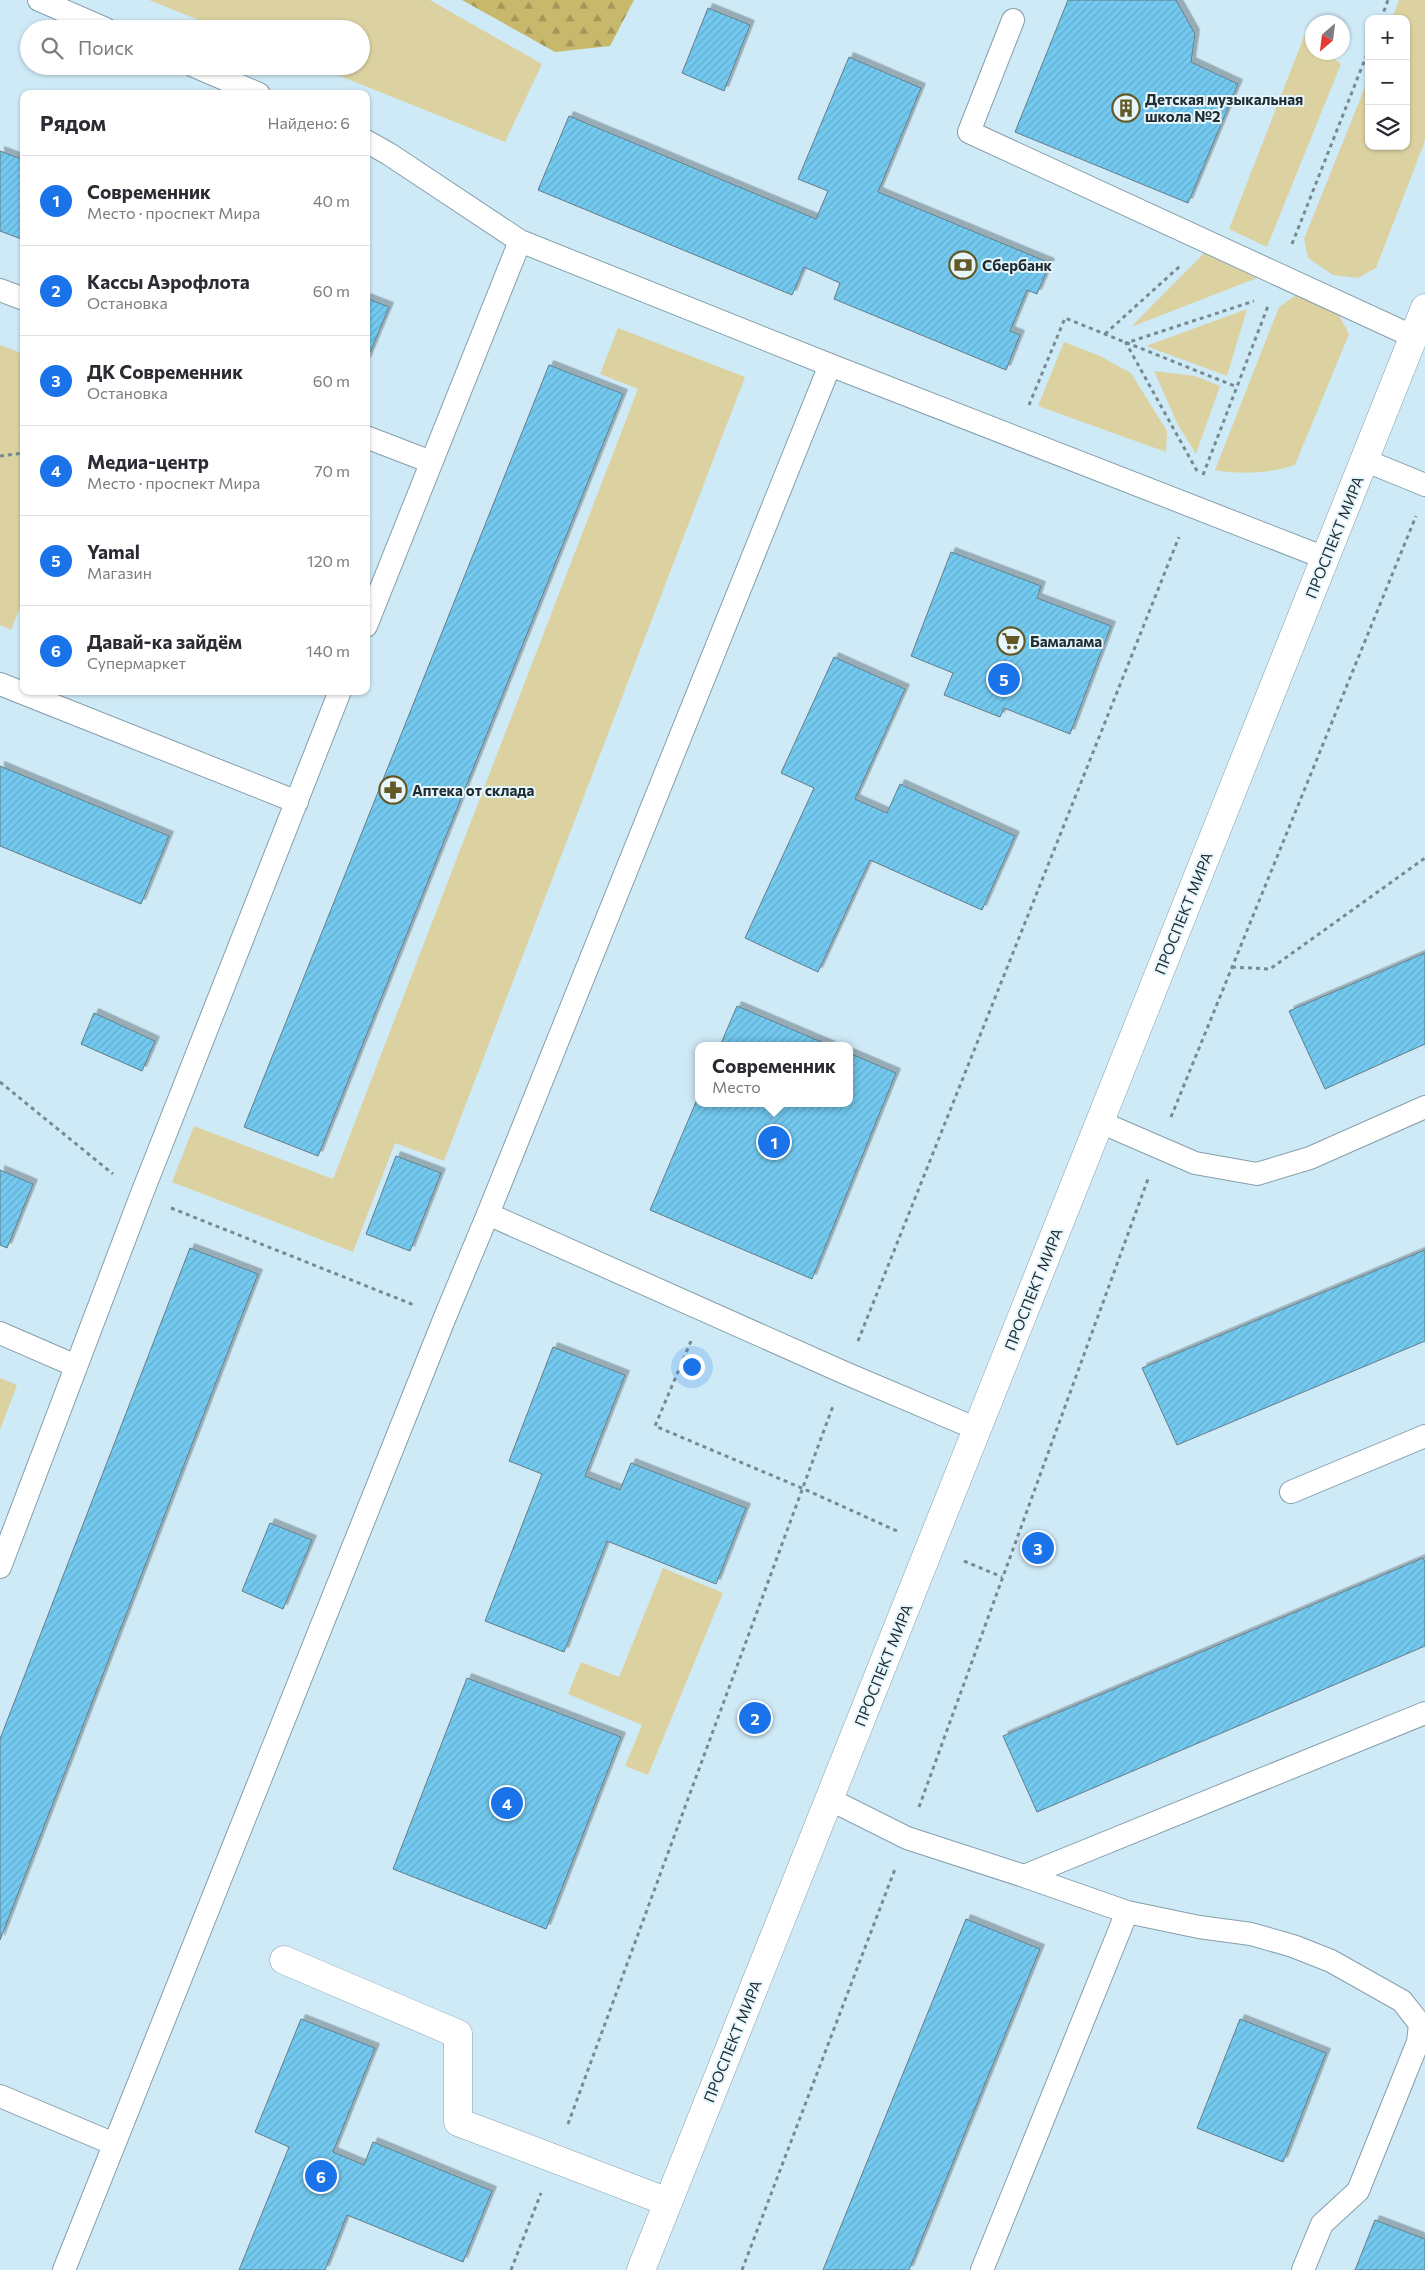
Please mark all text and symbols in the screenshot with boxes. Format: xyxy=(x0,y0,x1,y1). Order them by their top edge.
north arrow xyxy=(1305,15,1350,60)
map controls xyxy=(1365,15,1410,150)
button: + xyxy=(1365,15,1410,60)
search box xyxy=(20,20,370,75)
icon: search xyxy=(38,34,66,62)
text: Поиск xyxy=(78,36,134,59)
button: − xyxy=(1365,60,1410,105)
place label: Детская музыкальная школа №2 xyxy=(1145,90,1303,125)
building icon: Детская музыкальная школа №2 xyxy=(1111,93,1141,123)
button: layers xyxy=(1365,105,1410,150)
text: Рядом xyxy=(40,110,106,135)
text: Найдено: 6 xyxy=(267,113,350,132)
text: Современник xyxy=(87,180,211,203)
text: 1 xyxy=(52,191,60,210)
text: 40 m xyxy=(313,191,350,210)
text: Место · проспект Мира xyxy=(87,203,260,222)
bank icon: Сбербанк xyxy=(948,250,978,280)
place label: Сбербанк xyxy=(982,256,1053,274)
text: Кассы Аэрофлота xyxy=(87,270,250,293)
text: 2 xyxy=(51,281,61,300)
text: 60 m xyxy=(313,281,350,300)
text: Остановка xyxy=(87,293,168,312)
text: ДК Современник xyxy=(87,360,243,383)
text: 3 xyxy=(51,371,61,390)
text: 60 m xyxy=(313,371,350,390)
text: Остановка xyxy=(87,383,168,402)
text: Медиа-центр xyxy=(87,450,209,473)
text: 4 xyxy=(51,461,61,480)
text: 70 m xyxy=(314,461,350,480)
text: Место · проспект Мира xyxy=(87,473,260,492)
street label: ПРОСПЕКТ МИРА xyxy=(1301,473,1367,601)
text: Yamal xyxy=(87,540,140,563)
text: 5 xyxy=(51,551,61,570)
text: 120 m xyxy=(307,551,350,570)
text: Магазин xyxy=(87,563,152,582)
supermarket icon: Бамалама xyxy=(996,626,1026,656)
text: Давай-ка зайдём xyxy=(87,630,242,653)
place label: Бамалама xyxy=(1030,632,1102,650)
text: 6 xyxy=(51,641,61,660)
text: 140 m xyxy=(306,641,350,660)
text: Супермаркет xyxy=(87,653,186,672)
pin: 5 xyxy=(988,660,1020,698)
pharmacy icon: Аптека от склада xyxy=(378,775,408,805)
place label: Аптека от склада xyxy=(412,781,535,799)
street label: ПРОСПЕКТ МИРА xyxy=(1150,849,1216,977)
popup xyxy=(695,1042,853,1107)
text: Современник xyxy=(712,1054,836,1077)
text: Место xyxy=(712,1077,761,1096)
pin: 1 xyxy=(758,1123,790,1161)
street label: ПРОСПЕКТ МИРА xyxy=(1000,1225,1066,1353)
your location xyxy=(679,1354,705,1380)
pin: 3 xyxy=(1022,1529,1054,1567)
street label: ПРОСПЕКТ МИРА xyxy=(850,1601,916,1729)
pin: 2 xyxy=(739,1699,771,1737)
pin: 4 xyxy=(491,1784,523,1822)
street label: ПРОСПЕКТ МИРА xyxy=(699,1977,765,2105)
pin: 6 xyxy=(305,2157,337,2195)

